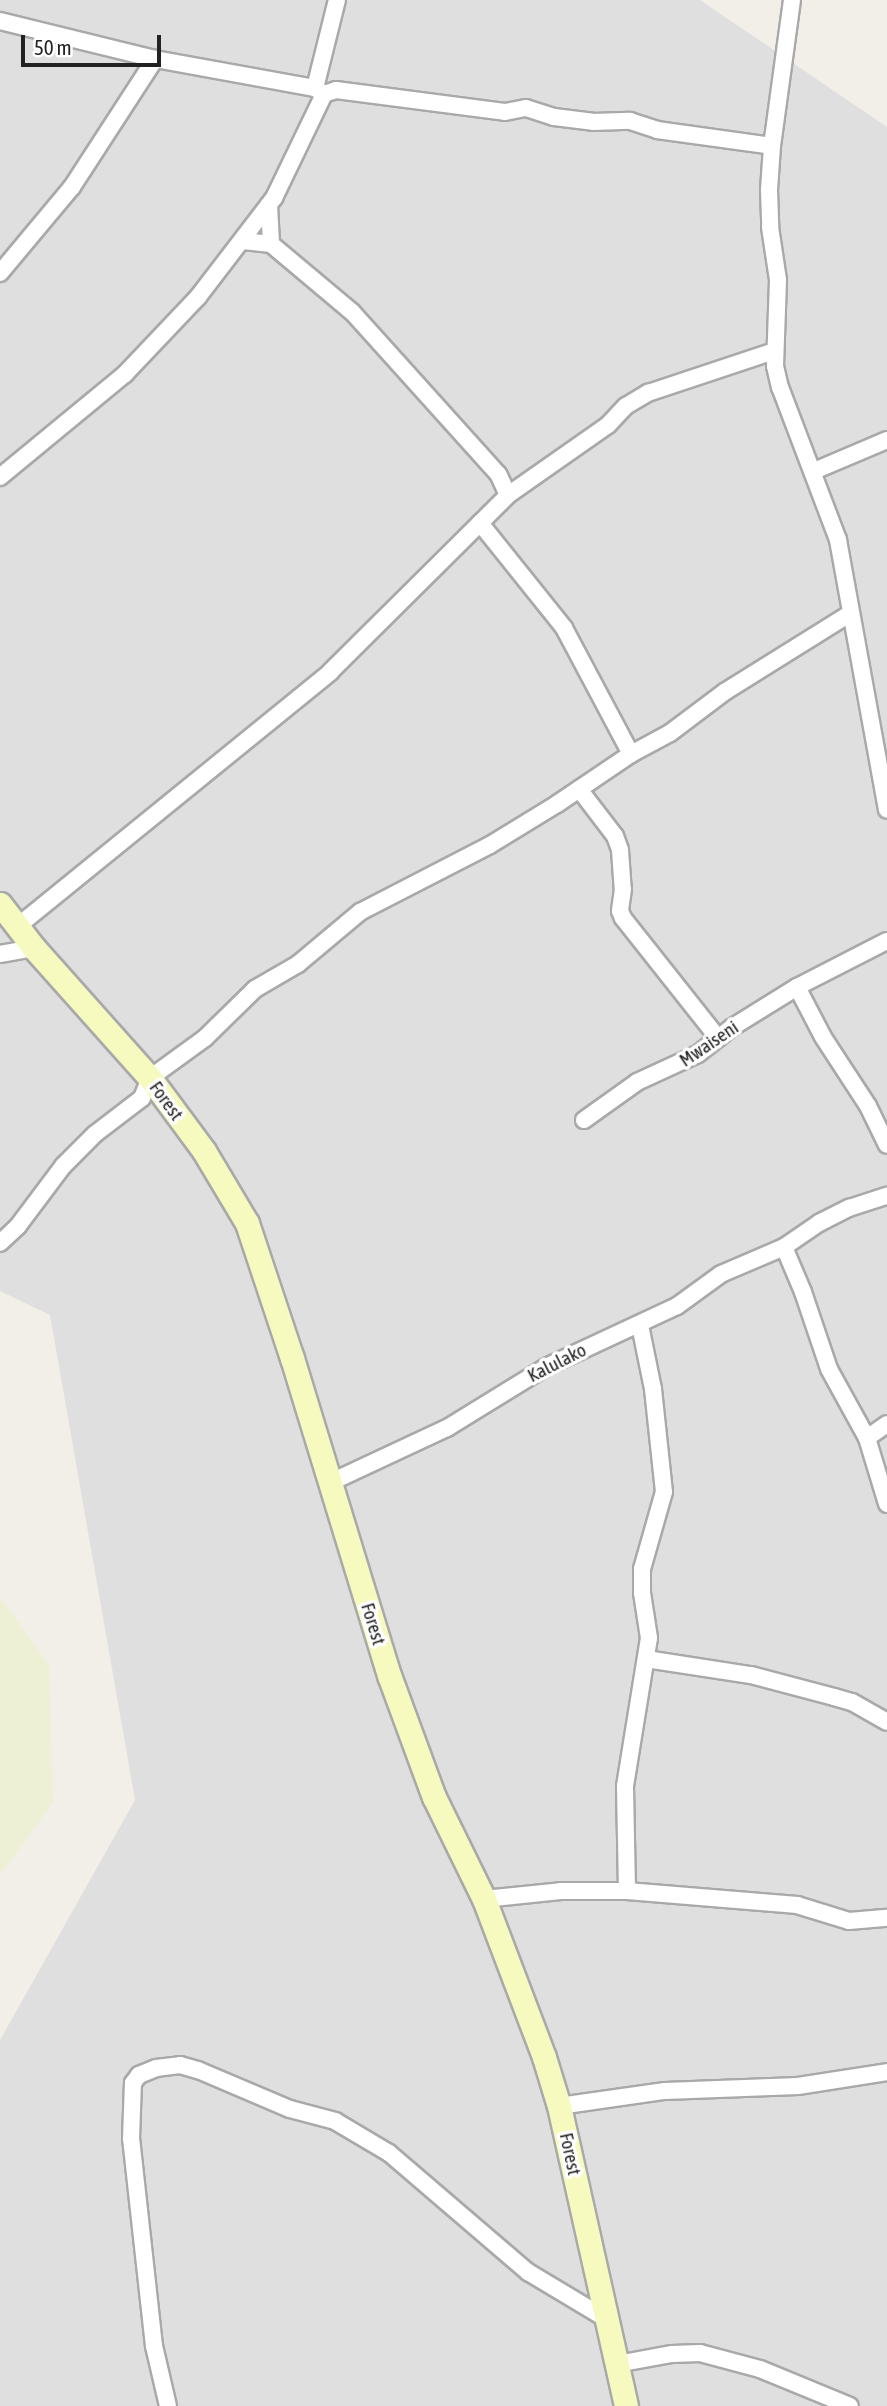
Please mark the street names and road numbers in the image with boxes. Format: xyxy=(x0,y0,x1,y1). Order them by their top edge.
street label: Mwaiseni xyxy=(675,1016,743,1072)
street label: Forest xyxy=(144,1077,188,1125)
street label: Kalulako xyxy=(524,1339,590,1387)
street label: Forest xyxy=(356,1600,390,1648)
street label: Forest xyxy=(554,2131,586,2177)

